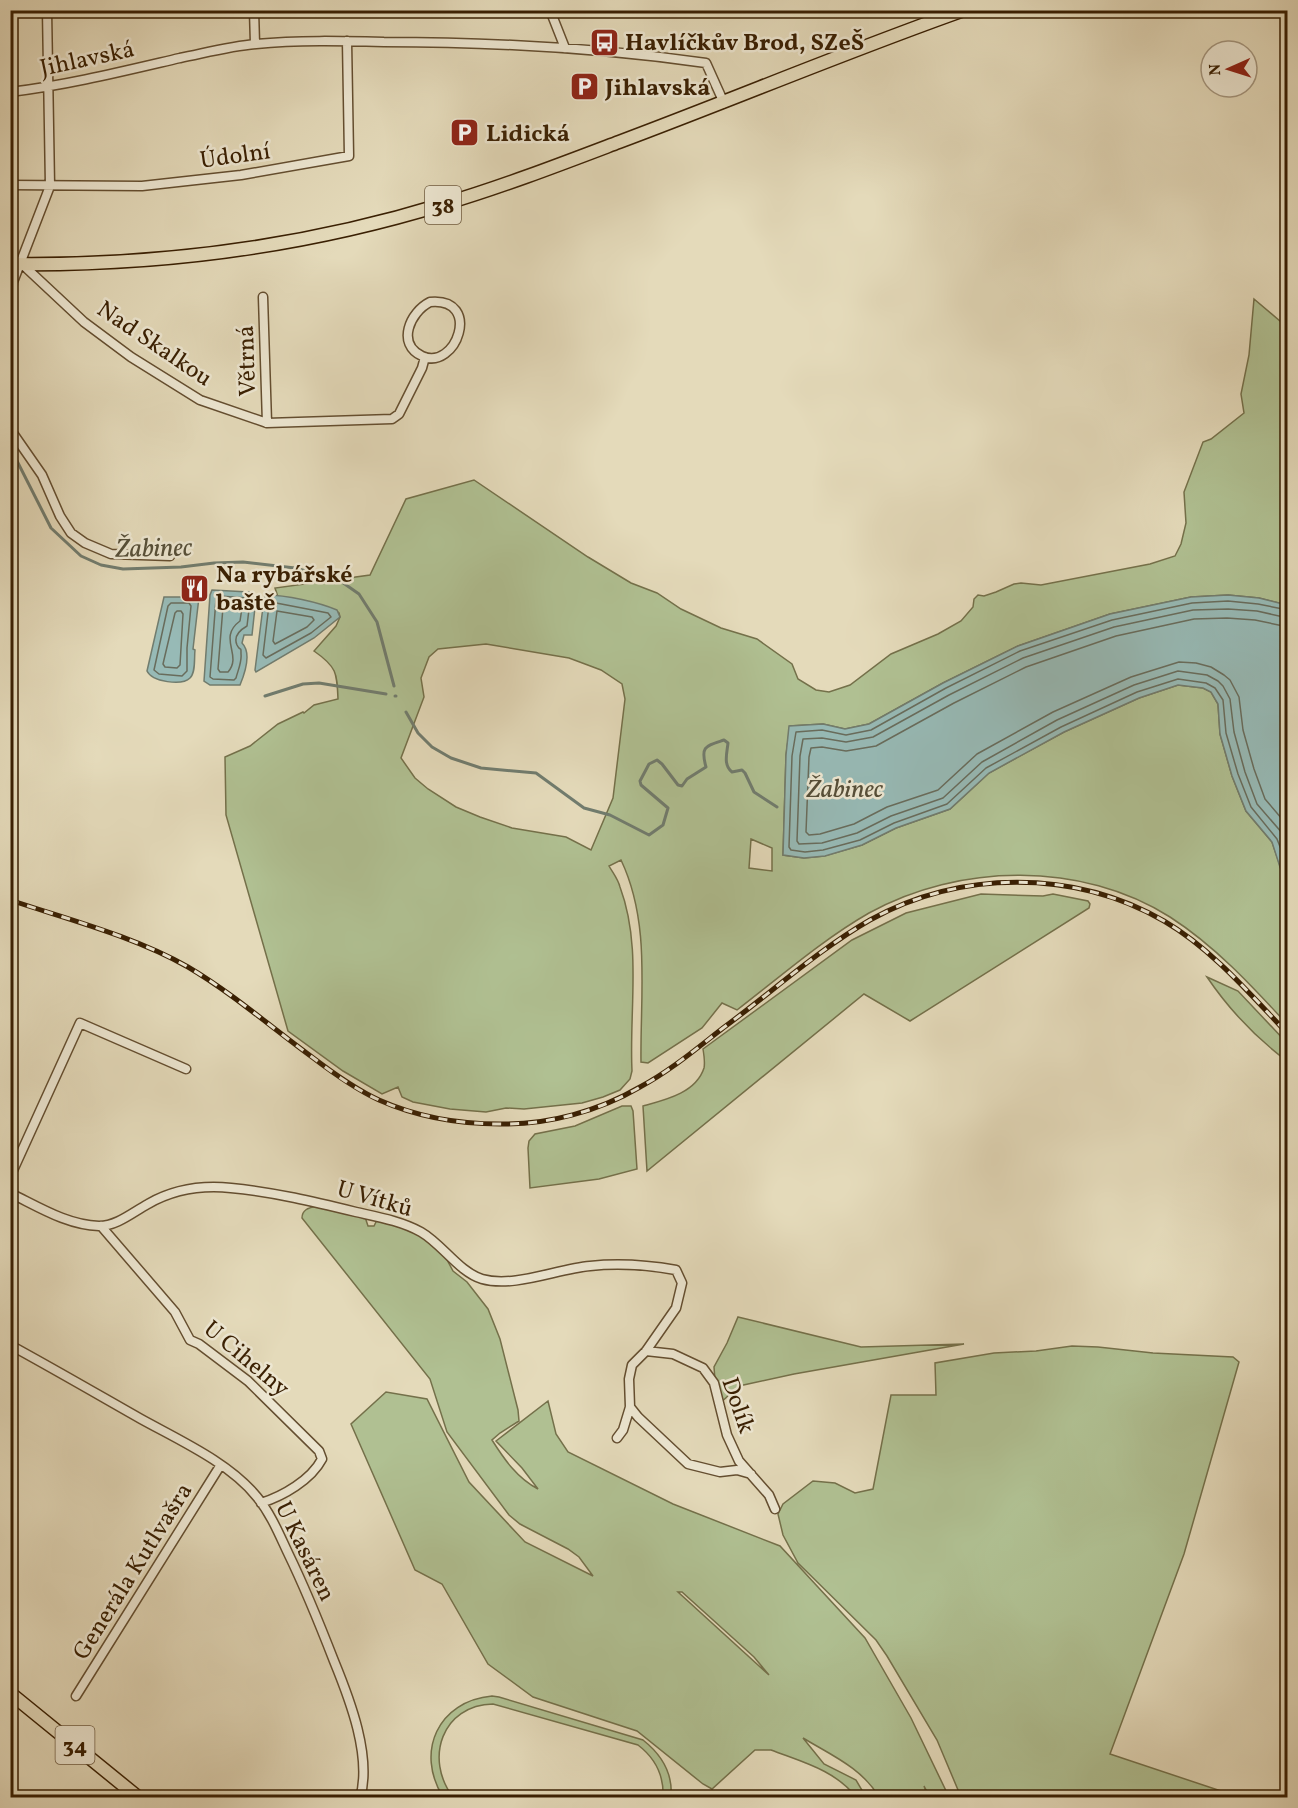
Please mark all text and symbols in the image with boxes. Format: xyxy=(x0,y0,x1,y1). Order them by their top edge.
bus stop icon: Havlíčkův Brod, SZeŠ xyxy=(588,26,620,58)
place label: Havlíčkův Brod, SZeŠ xyxy=(625,27,864,61)
street label: Jihlavská xyxy=(37,33,138,87)
north arrow xyxy=(1199,39,1259,99)
text: N xyxy=(1205,63,1227,76)
parking icon: Jihlavská xyxy=(568,71,600,103)
place label: Jihlavská xyxy=(604,72,710,106)
parking icon: Lidická xyxy=(449,117,481,149)
place label: Lidická xyxy=(486,118,570,152)
street label: Údolní xyxy=(198,135,273,179)
road number: 38 xyxy=(425,186,461,224)
street label: Nad Skalkou xyxy=(89,293,218,396)
street label: Větrná xyxy=(230,325,266,397)
water label: Žabinec xyxy=(114,530,193,568)
place label: Na rybářské baště xyxy=(216,559,353,621)
restaurant icon: Na rybářské baště xyxy=(179,572,211,604)
water label: Žabinec xyxy=(806,772,884,808)
street label: U Vítků xyxy=(332,1173,416,1227)
street label: U Cihelny xyxy=(195,1313,296,1406)
street label: Dolík xyxy=(712,1373,763,1438)
street label: Generála Kutlvašra xyxy=(66,1477,202,1667)
street label: U Kasáren xyxy=(265,1496,343,1608)
road number: 34 xyxy=(56,1726,94,1764)

